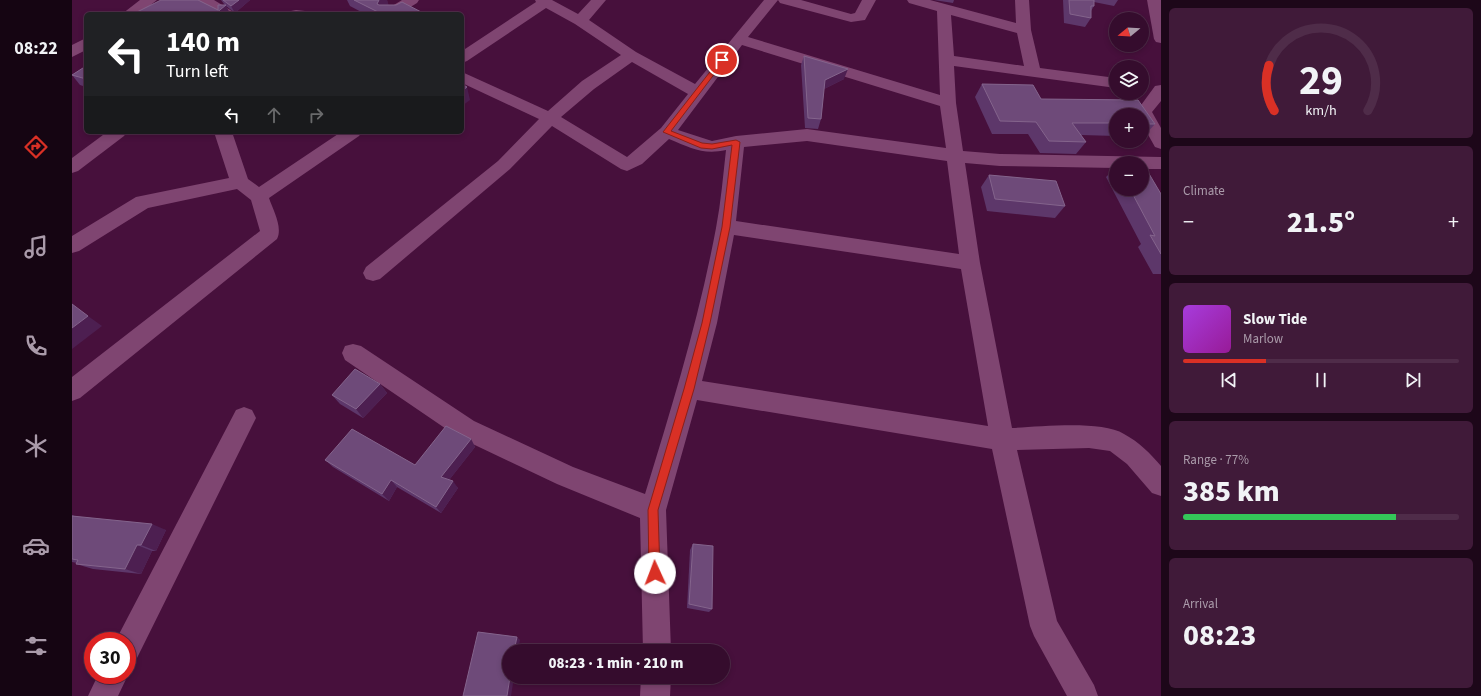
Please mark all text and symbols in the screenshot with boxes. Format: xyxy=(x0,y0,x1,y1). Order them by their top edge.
north arrow xyxy=(1109,12,1149,52)
map controls xyxy=(1109,12,1149,196)
text: 140 m xyxy=(166,22,240,62)
icon: left xyxy=(100,28,152,80)
text: 08:22 xyxy=(14,36,58,61)
pin xyxy=(705,43,739,77)
icon: arrive xyxy=(711,49,733,71)
text: 29 xyxy=(1299,51,1343,111)
text: Turn left xyxy=(166,59,228,84)
button: layers xyxy=(1109,60,1149,100)
text: km/h xyxy=(1305,99,1337,120)
icon: left xyxy=(221,104,243,126)
icon: ahead xyxy=(263,104,285,126)
icon: right xyxy=(305,104,327,126)
button: + xyxy=(1109,108,1149,148)
icon: directions xyxy=(22,133,50,161)
button: − xyxy=(1109,156,1149,196)
text: Climate xyxy=(1183,182,1225,200)
text: 21.5° xyxy=(1287,201,1355,244)
text: − xyxy=(1183,206,1194,238)
text: + xyxy=(1448,206,1459,238)
icon: music xyxy=(22,233,50,261)
text: Slow Tide xyxy=(1243,309,1307,330)
text: Marlow xyxy=(1243,330,1283,348)
icon: phone xyxy=(22,332,50,360)
icon: previous xyxy=(1218,369,1240,391)
icon: pause xyxy=(1310,369,1332,391)
icon: next xyxy=(1402,369,1424,391)
icon: climate xyxy=(22,432,50,460)
text: Range · 77% xyxy=(1183,451,1249,469)
text: 385 km xyxy=(1183,470,1280,513)
icon: car xyxy=(22,532,50,560)
position arrow xyxy=(634,552,676,594)
text: Arrival xyxy=(1183,595,1218,613)
text: 08:23 xyxy=(1183,614,1256,657)
icon: filters xyxy=(22,632,50,660)
speed limit sign: 30 xyxy=(84,632,136,684)
text: 08:23 · 1 min · 210 m xyxy=(549,653,683,674)

